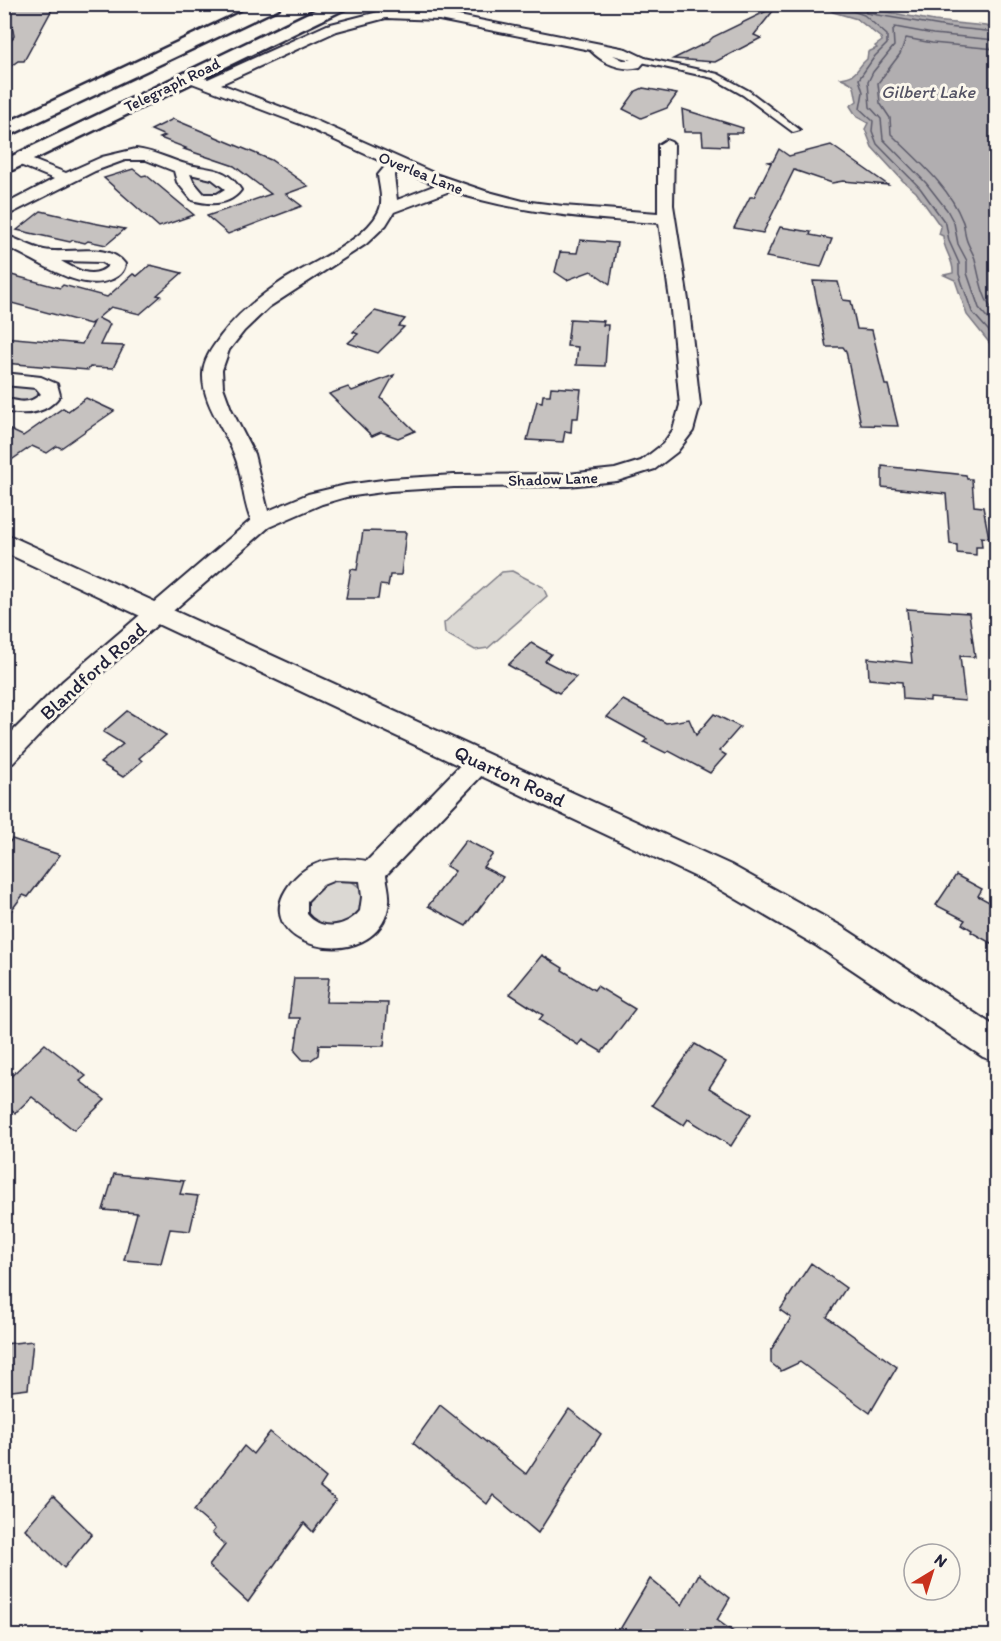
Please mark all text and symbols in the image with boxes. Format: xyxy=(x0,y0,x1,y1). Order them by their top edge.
street label: Telegraph Road xyxy=(121,53,223,116)
water label: Gilbert Lake xyxy=(881,81,977,103)
street label: Overlea Lane xyxy=(376,147,466,199)
street label: Shadow Lane xyxy=(508,468,598,490)
street label: Blandford Road xyxy=(35,617,151,725)
street label: Quarton Road xyxy=(451,740,569,812)
north arrow xyxy=(902,1542,962,1602)
text: N xyxy=(931,1550,951,1571)

